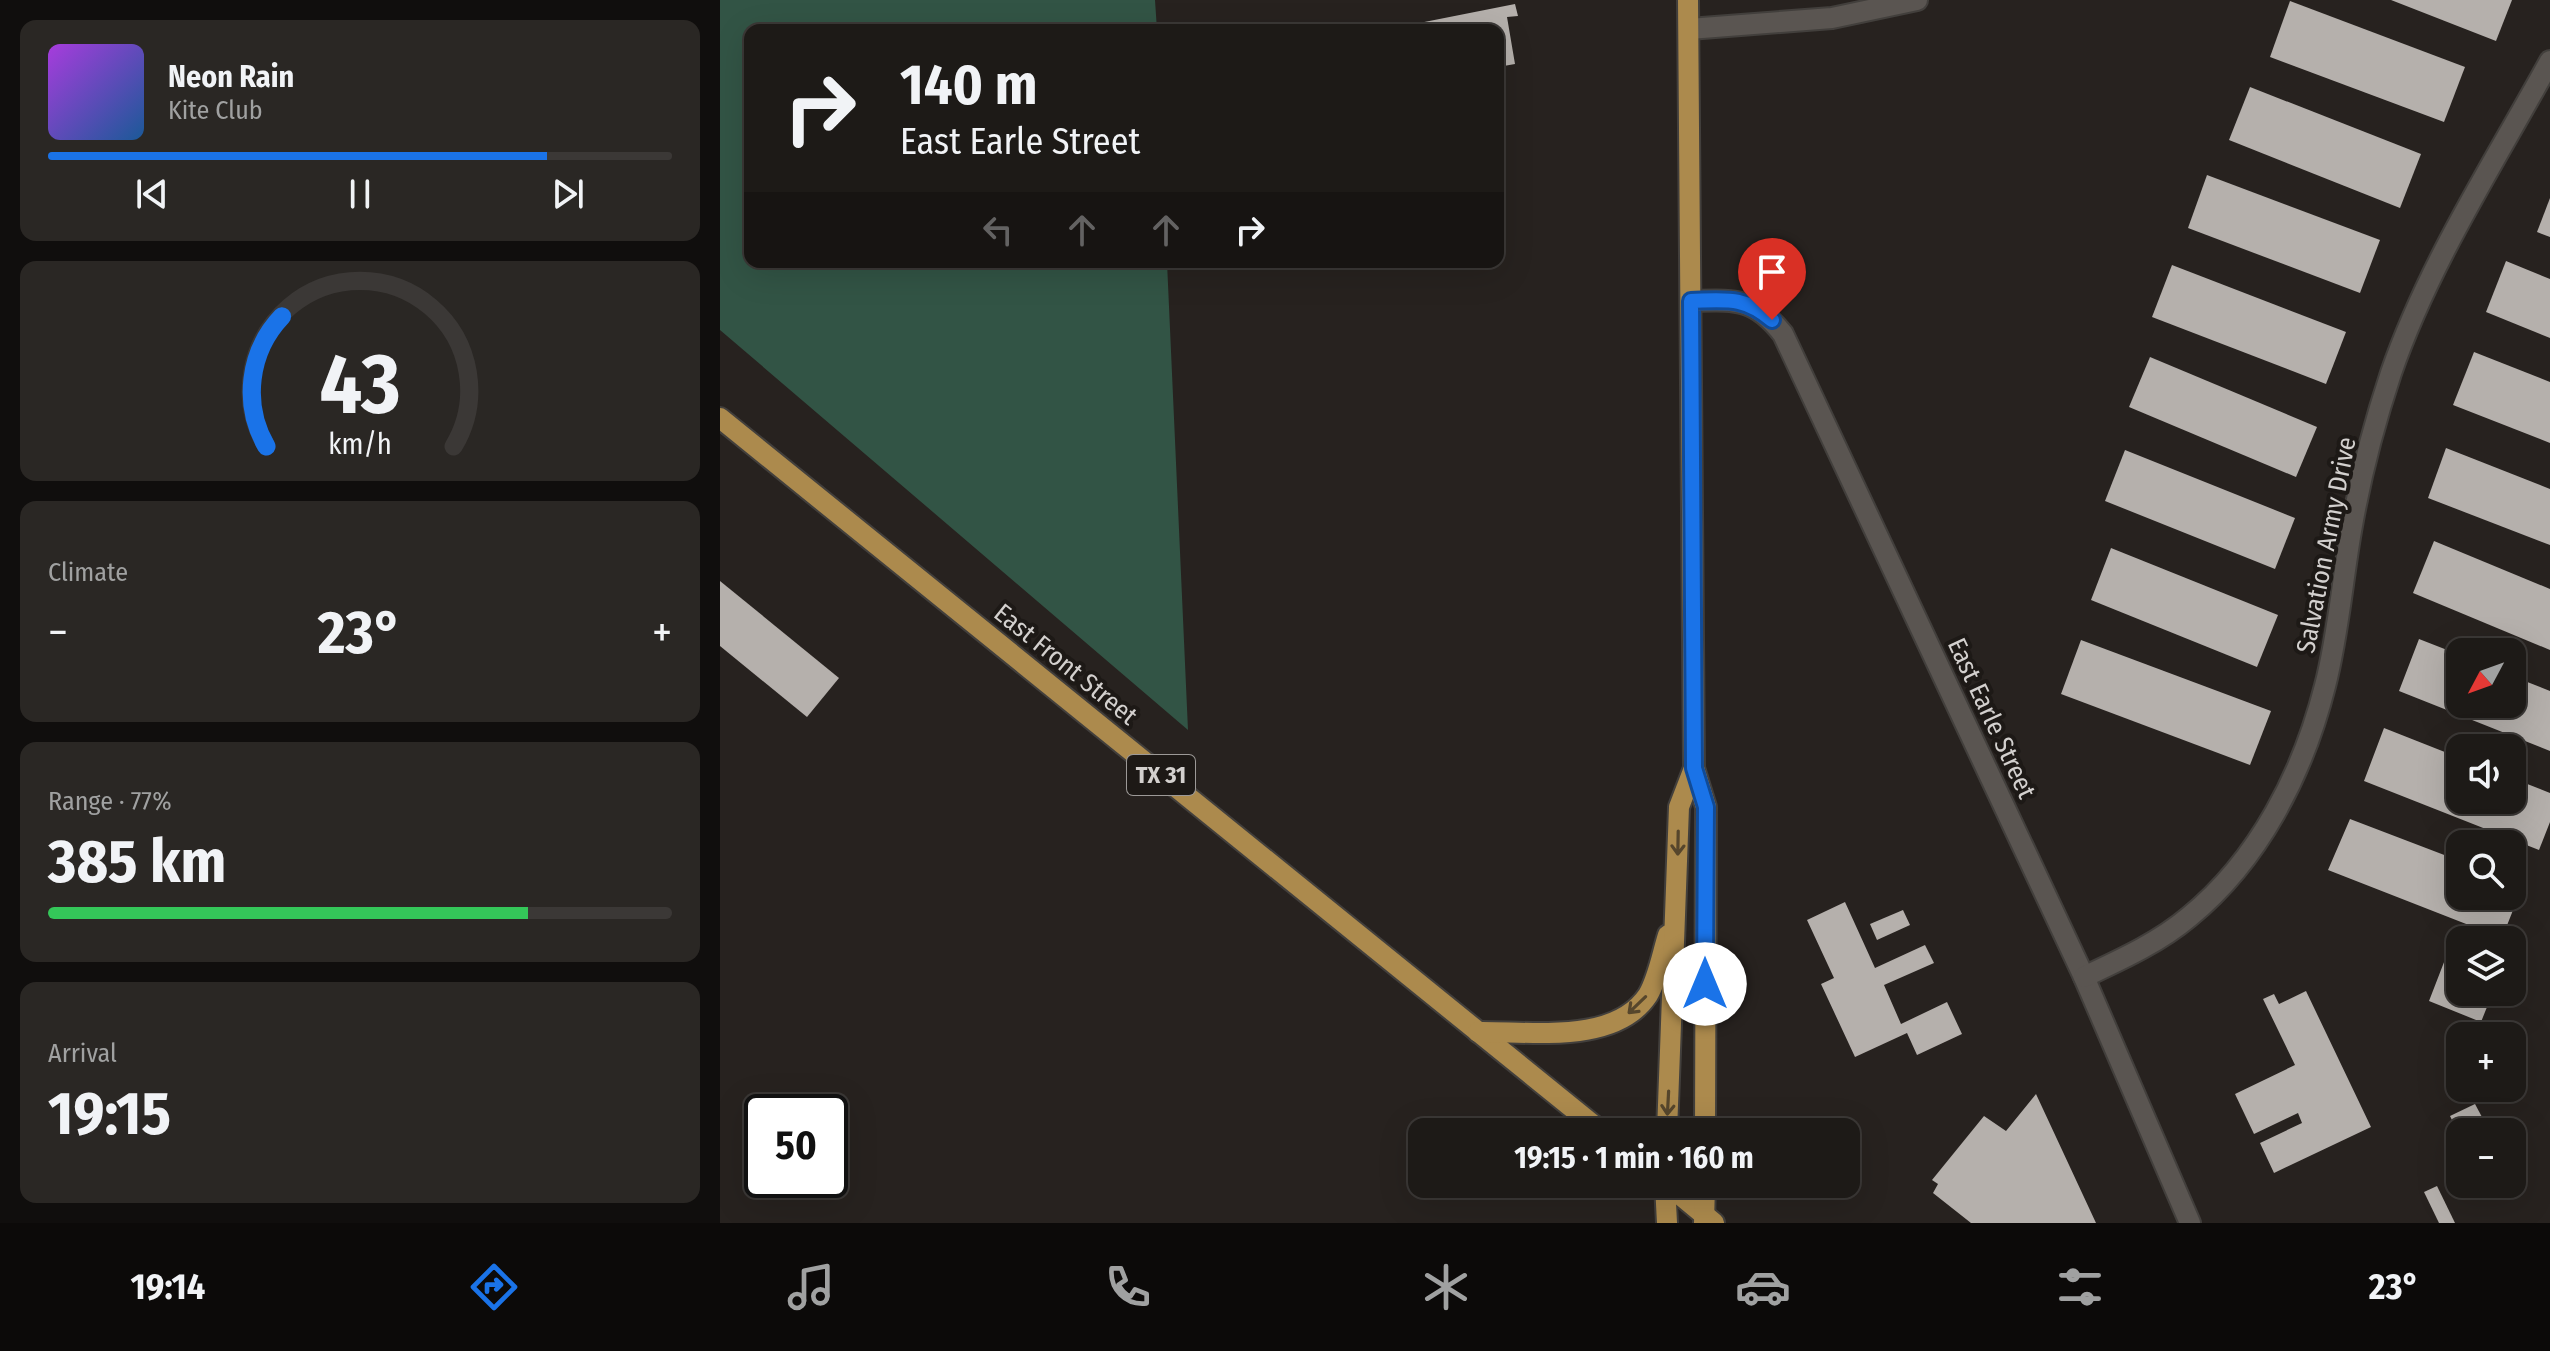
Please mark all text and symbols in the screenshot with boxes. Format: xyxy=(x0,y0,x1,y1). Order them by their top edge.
text: 140 m xyxy=(900,52,1037,119)
icon: right xyxy=(768,56,872,160)
text: Neon Rain xyxy=(168,59,294,95)
text: Kite Club xyxy=(168,95,263,126)
text: East Earle Street xyxy=(900,120,1140,164)
icon: previous xyxy=(130,172,174,216)
icon: pause xyxy=(338,172,382,216)
icon: next xyxy=(546,172,590,216)
icon: left xyxy=(976,208,1020,252)
icon: ahead xyxy=(1060,208,1104,252)
icon: ahead xyxy=(1144,208,1188,252)
icon: right xyxy=(1228,208,1272,252)
pin xyxy=(1738,238,1806,320)
icon: arrive xyxy=(1750,250,1794,294)
text: 43 xyxy=(319,334,401,434)
text: km/h xyxy=(328,427,392,462)
street label: Salvation Army Drive xyxy=(2290,434,2363,656)
text: Climate xyxy=(48,557,128,588)
text: 23° xyxy=(318,597,402,669)
street label: East Front Street xyxy=(988,597,1144,732)
text: − xyxy=(48,606,68,659)
text: + xyxy=(652,606,672,659)
street label: East Earle Street xyxy=(1941,633,2042,804)
north arrow xyxy=(2446,638,2526,718)
map controls xyxy=(2446,638,2526,1198)
button: sound xyxy=(2446,734,2526,814)
road number: TX 31 xyxy=(1127,755,1195,795)
text: Range · 77% xyxy=(48,786,172,817)
text: 385 km xyxy=(48,826,226,898)
one-way arrow xyxy=(1671,829,1686,856)
button: search xyxy=(2446,830,2526,910)
button: layers xyxy=(2446,926,2526,1006)
position arrow xyxy=(1663,942,1747,1026)
one-way arrow xyxy=(1628,995,1647,1014)
button: + xyxy=(2446,1022,2526,1102)
text: Arrival xyxy=(48,1038,117,1069)
text: 19:15 xyxy=(48,1078,171,1150)
one-way arrow xyxy=(1661,1089,1676,1116)
speed limit sign: 50 xyxy=(744,1094,848,1198)
button: − xyxy=(2446,1118,2526,1198)
text: 19:15 · 1 min · 160 m xyxy=(1514,1140,1754,1176)
icon: directions xyxy=(466,1259,522,1315)
icon: music xyxy=(783,1259,839,1315)
icon: phone xyxy=(1100,1259,1156,1315)
icon: climate xyxy=(1418,1259,1474,1315)
icon: car xyxy=(1735,1259,1791,1315)
icon: filters xyxy=(2052,1259,2108,1315)
text: 19:14 xyxy=(131,1265,205,1309)
text: 23° xyxy=(2369,1265,2419,1309)

